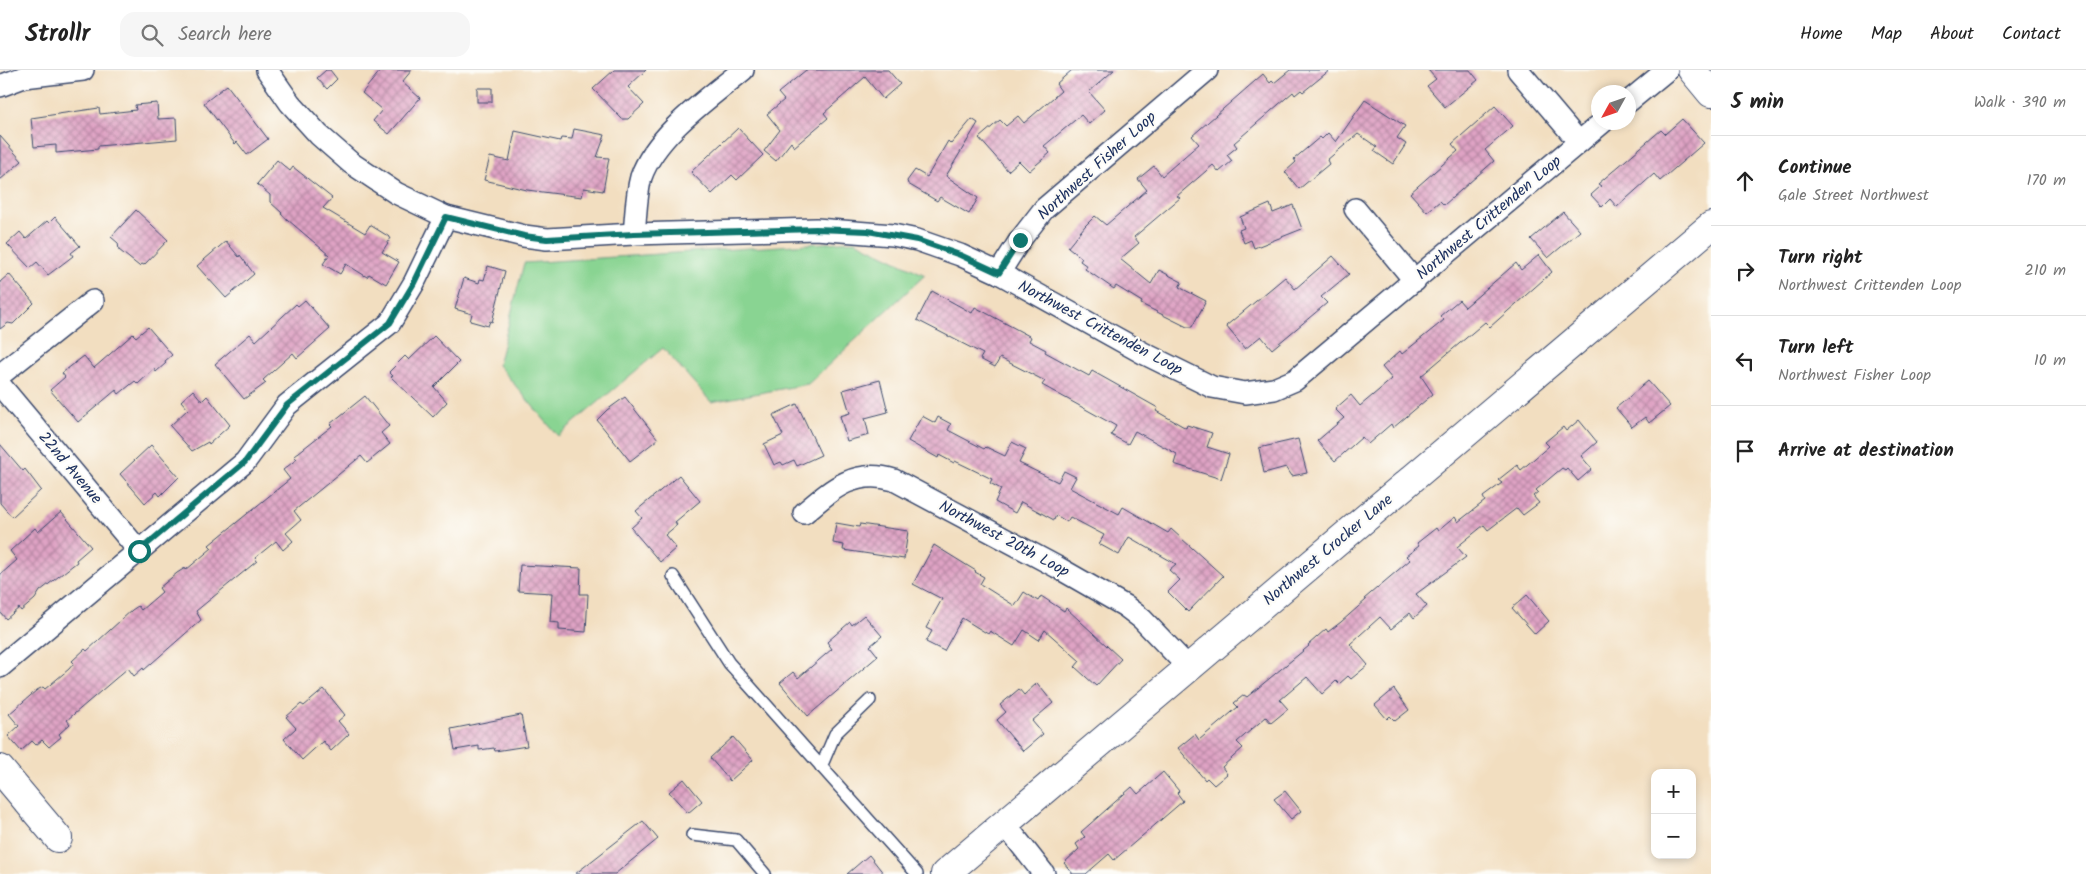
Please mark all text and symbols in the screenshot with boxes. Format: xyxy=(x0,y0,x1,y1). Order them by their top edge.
search box xyxy=(120,12,470,57)
text: Strollr xyxy=(25,15,90,54)
text: Search here xyxy=(178,20,272,50)
text: Home xyxy=(1800,20,1843,49)
text: Map xyxy=(1871,20,1902,49)
text: About xyxy=(1930,20,1974,49)
text: Contact xyxy=(2002,20,2061,49)
icon: search xyxy=(138,21,166,49)
north arrow xyxy=(1591,85,1636,130)
text: 5 min xyxy=(1731,86,1784,119)
text: Walk · 390 m xyxy=(1974,90,2066,115)
street label: Northwest Fisher Loop xyxy=(1032,105,1162,226)
street label: Northwest Crittenden Loop xyxy=(1411,149,1568,287)
text: Continue xyxy=(1778,153,1851,183)
icon: ahead xyxy=(1731,167,1759,195)
text: 170 m xyxy=(2026,168,2066,193)
text: Gale Street Northwest xyxy=(1778,183,1929,208)
route end xyxy=(1009,229,1032,252)
text: Turn right xyxy=(1778,243,1863,273)
icon: right xyxy=(1731,257,1759,285)
text: 210 m xyxy=(2025,258,2066,283)
text: Northwest Crittenden Loop xyxy=(1778,273,1961,298)
street label: Northwest Crittenden Loop xyxy=(1013,274,1187,382)
text: Turn left xyxy=(1778,333,1853,363)
icon: left xyxy=(1731,347,1759,375)
text: 10 m xyxy=(2034,348,2066,373)
text: Northwest Fisher Loop xyxy=(1778,363,1931,388)
street label: 22nd Avenue xyxy=(32,426,108,510)
text: Arrive at destination xyxy=(1778,436,1954,466)
icon: arrive xyxy=(1731,437,1759,465)
street label: Northwest Crocker Lane xyxy=(1257,488,1399,612)
street label: Northwest 20th Loop xyxy=(934,494,1074,584)
route start xyxy=(128,540,151,563)
map controls xyxy=(1651,769,1696,859)
button: + xyxy=(1651,769,1696,814)
button: − xyxy=(1651,814,1696,859)

